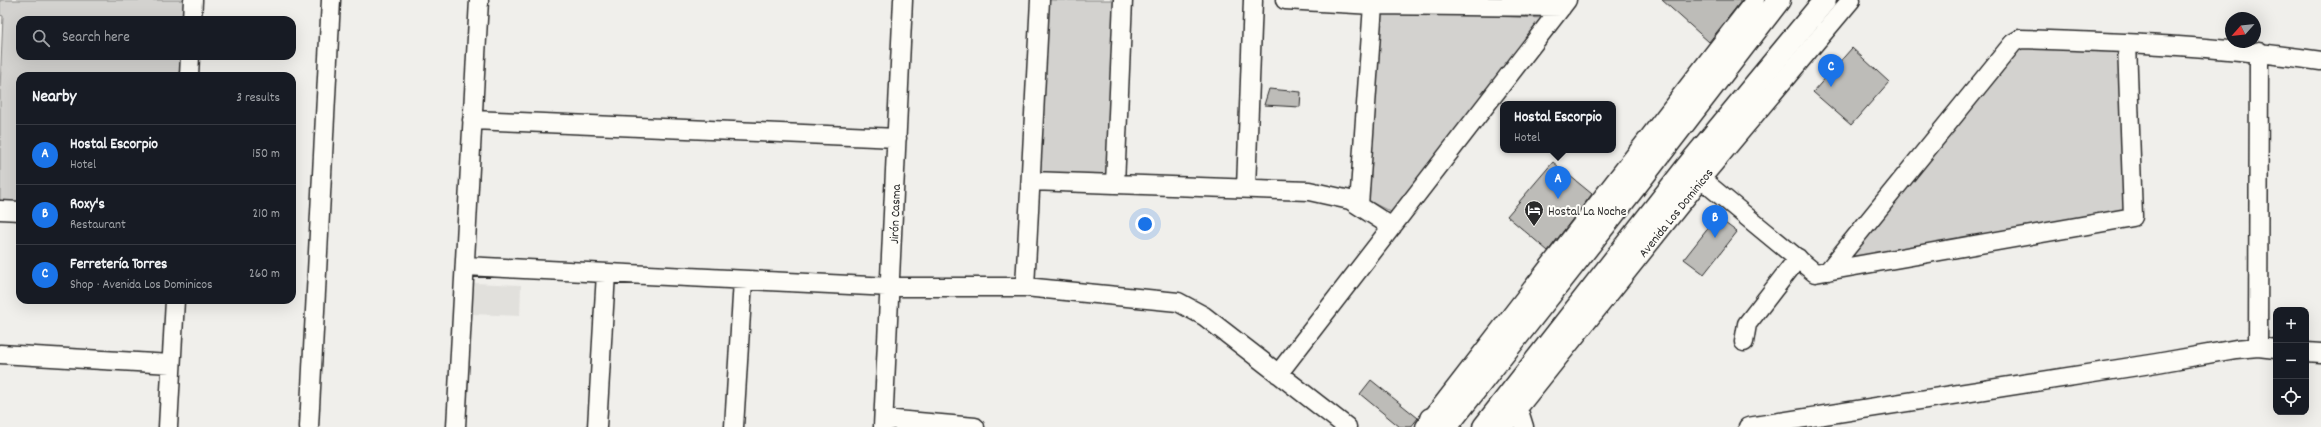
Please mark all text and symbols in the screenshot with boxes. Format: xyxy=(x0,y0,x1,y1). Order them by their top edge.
north arrow xyxy=(2225,12,2261,48)
search box xyxy=(16,16,296,60)
icon: search xyxy=(30,27,52,49)
text: Search here xyxy=(62,27,130,49)
pin: C xyxy=(1818,54,1844,87)
text: Nearby xyxy=(32,86,76,110)
text: 3 results xyxy=(236,89,280,108)
popup xyxy=(1500,101,1616,153)
text: Hostal Escorpio xyxy=(1514,107,1602,129)
text: Hotel xyxy=(1514,129,1540,148)
text: Hostal Escorpio xyxy=(70,134,158,156)
text: A xyxy=(41,145,49,164)
text: 150 m xyxy=(252,145,280,164)
text: Hotel xyxy=(70,156,96,175)
street label: Avenida Los Dominicos xyxy=(1635,165,1719,262)
pin: A xyxy=(1545,166,1571,199)
street label: Jirón Casma xyxy=(886,183,907,244)
text: Roxy's xyxy=(70,194,105,216)
hotel icon: Hostal La Noche xyxy=(1523,199,1545,227)
place label: Hostal La Noche xyxy=(1548,203,1627,222)
text: B xyxy=(42,205,48,224)
text: 210 m xyxy=(252,205,280,224)
pin: B xyxy=(1702,205,1728,238)
your location xyxy=(1135,214,1155,234)
text: Restaurant xyxy=(70,216,126,235)
text: Ferretería Torres xyxy=(70,254,167,276)
text: C xyxy=(42,265,48,284)
text: 260 m xyxy=(249,265,280,284)
text: Shop · Avenida Los Dominicos xyxy=(70,276,212,295)
map controls xyxy=(2273,307,2309,415)
button: + xyxy=(2273,307,2309,343)
button: − xyxy=(2273,343,2309,379)
button: locate xyxy=(2273,379,2309,415)

